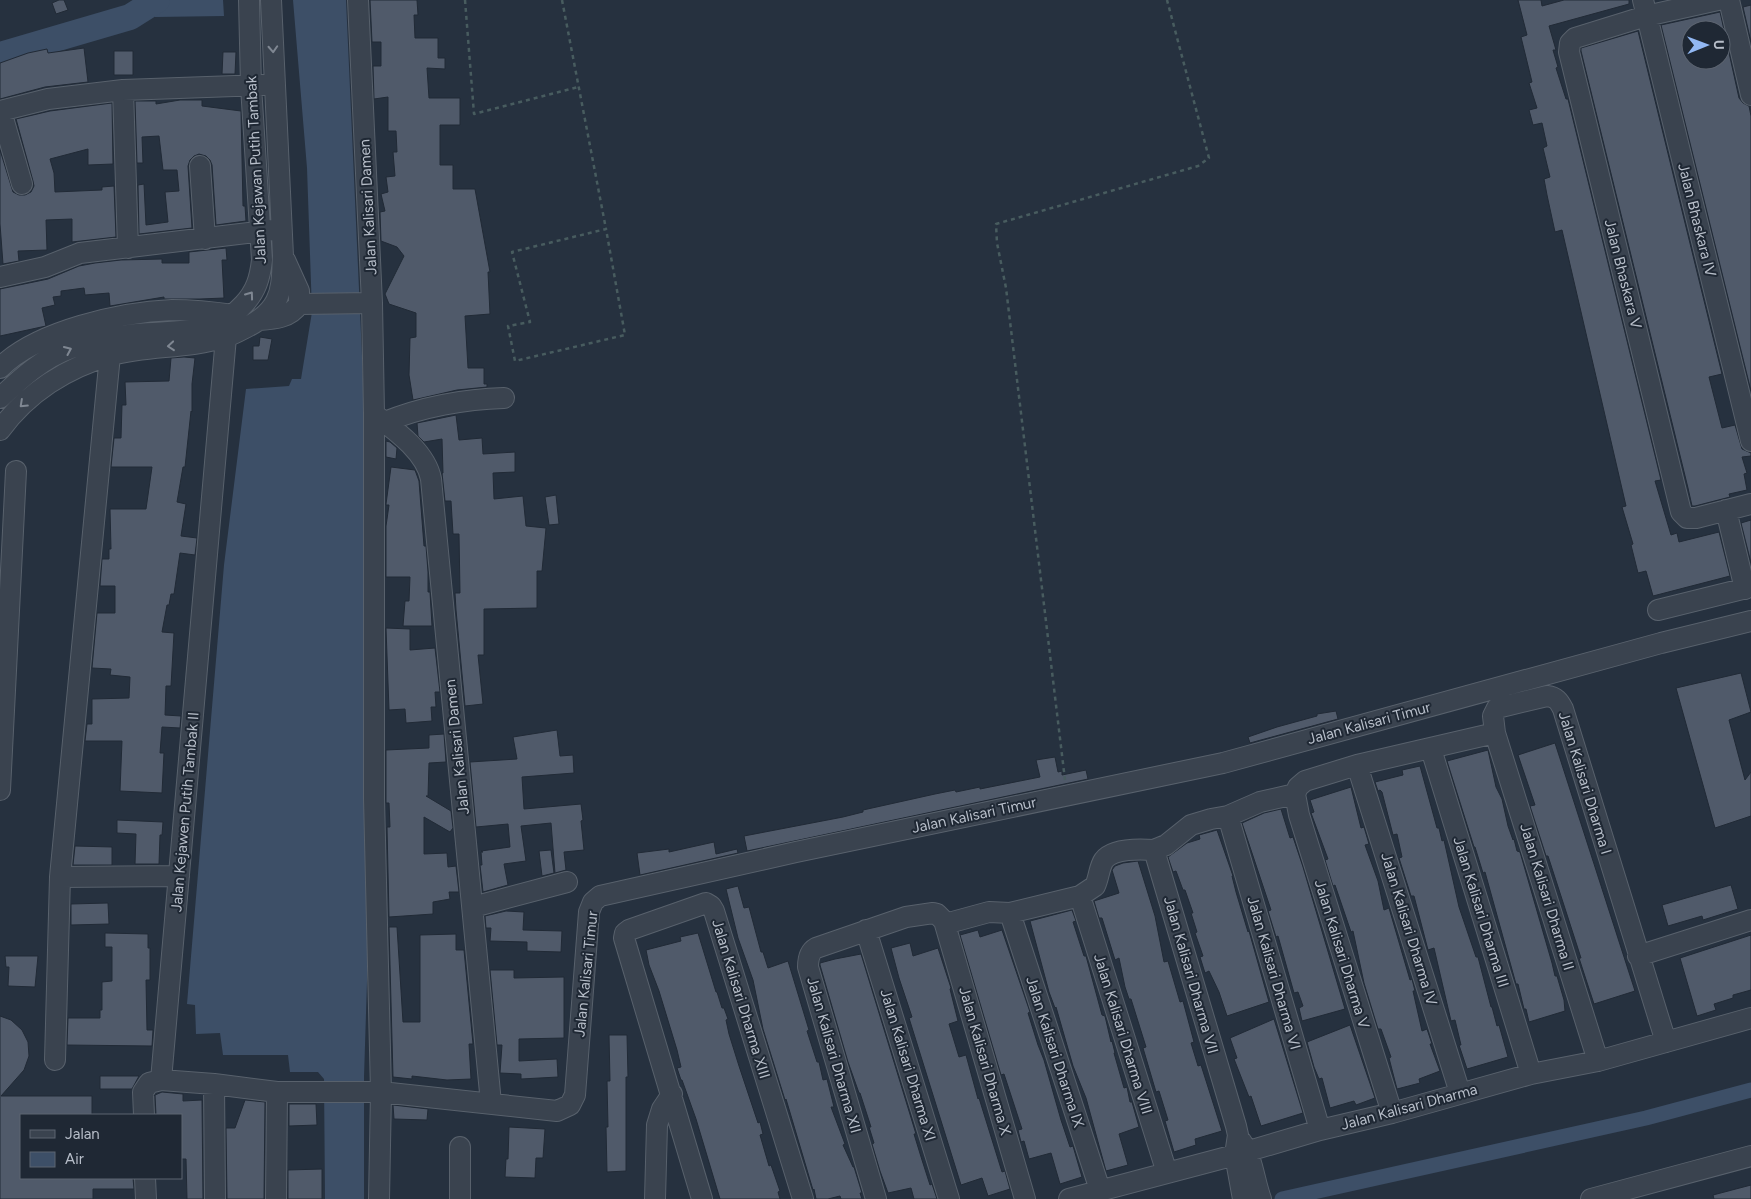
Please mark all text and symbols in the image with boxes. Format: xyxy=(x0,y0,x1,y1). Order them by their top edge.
north arrow xyxy=(1681,20,1731,70)
text: U xyxy=(1710,40,1727,50)
one-way arrow xyxy=(268,45,279,53)
street label: Jalan Kejawan Putih Tambak xyxy=(242,75,270,264)
street label: Jalan Kalisari Damen xyxy=(355,139,381,275)
street label: Jalan Bhaskara IV xyxy=(1674,161,1720,279)
street label: Jalan Bhaskara V xyxy=(1601,217,1645,331)
one-way arrow xyxy=(245,292,253,301)
one-way arrow xyxy=(167,340,175,351)
one-way arrow xyxy=(63,346,72,357)
one-way arrow xyxy=(20,398,29,407)
street label: Jalan Kalisari Damen xyxy=(441,678,473,816)
street label: Jalan Kalisari Timur xyxy=(1305,698,1433,748)
street label: Jalan Kalisari Dharma I xyxy=(1555,709,1615,857)
street label: Jalan Kejawen Putih Tambak II xyxy=(167,711,203,913)
street label: Jalan Kalisari Timur xyxy=(910,793,1038,837)
street label: Jalan Kalisari Dharma II xyxy=(1516,821,1578,973)
street label: Jalan Kalisari Dharma III xyxy=(1450,835,1512,989)
street label: Jalan Kalisari Dharma IV xyxy=(1377,850,1441,1008)
street label: Jalan Kalisari Dharma V xyxy=(1311,877,1373,1031)
street label: Jalan Kalisari Dharma VII xyxy=(1160,894,1222,1056)
street label: Jalan Kalisari Dharma VI xyxy=(1243,894,1305,1052)
street label: Jalan Kalisari Timur xyxy=(570,910,602,1038)
street label: Jalan Kalisari Dharma XIII xyxy=(708,917,774,1081)
street label: Jalan Kalisari Dharma VIII xyxy=(1090,952,1156,1116)
street label: Jalan Kalisari Dharma IX xyxy=(1022,974,1088,1130)
street label: Jalan Kalisari Dharma XII xyxy=(803,975,865,1135)
street label: Jalan Kalisari Dharma X xyxy=(955,985,1015,1138)
street label: Jalan Kalisari Dharma XI xyxy=(876,987,940,1143)
street label: Jalan Kalisari Dharma xyxy=(1339,1080,1479,1134)
legend xyxy=(20,1114,182,1179)
text: Jalan xyxy=(65,1125,100,1143)
text: Air xyxy=(65,1150,84,1168)

